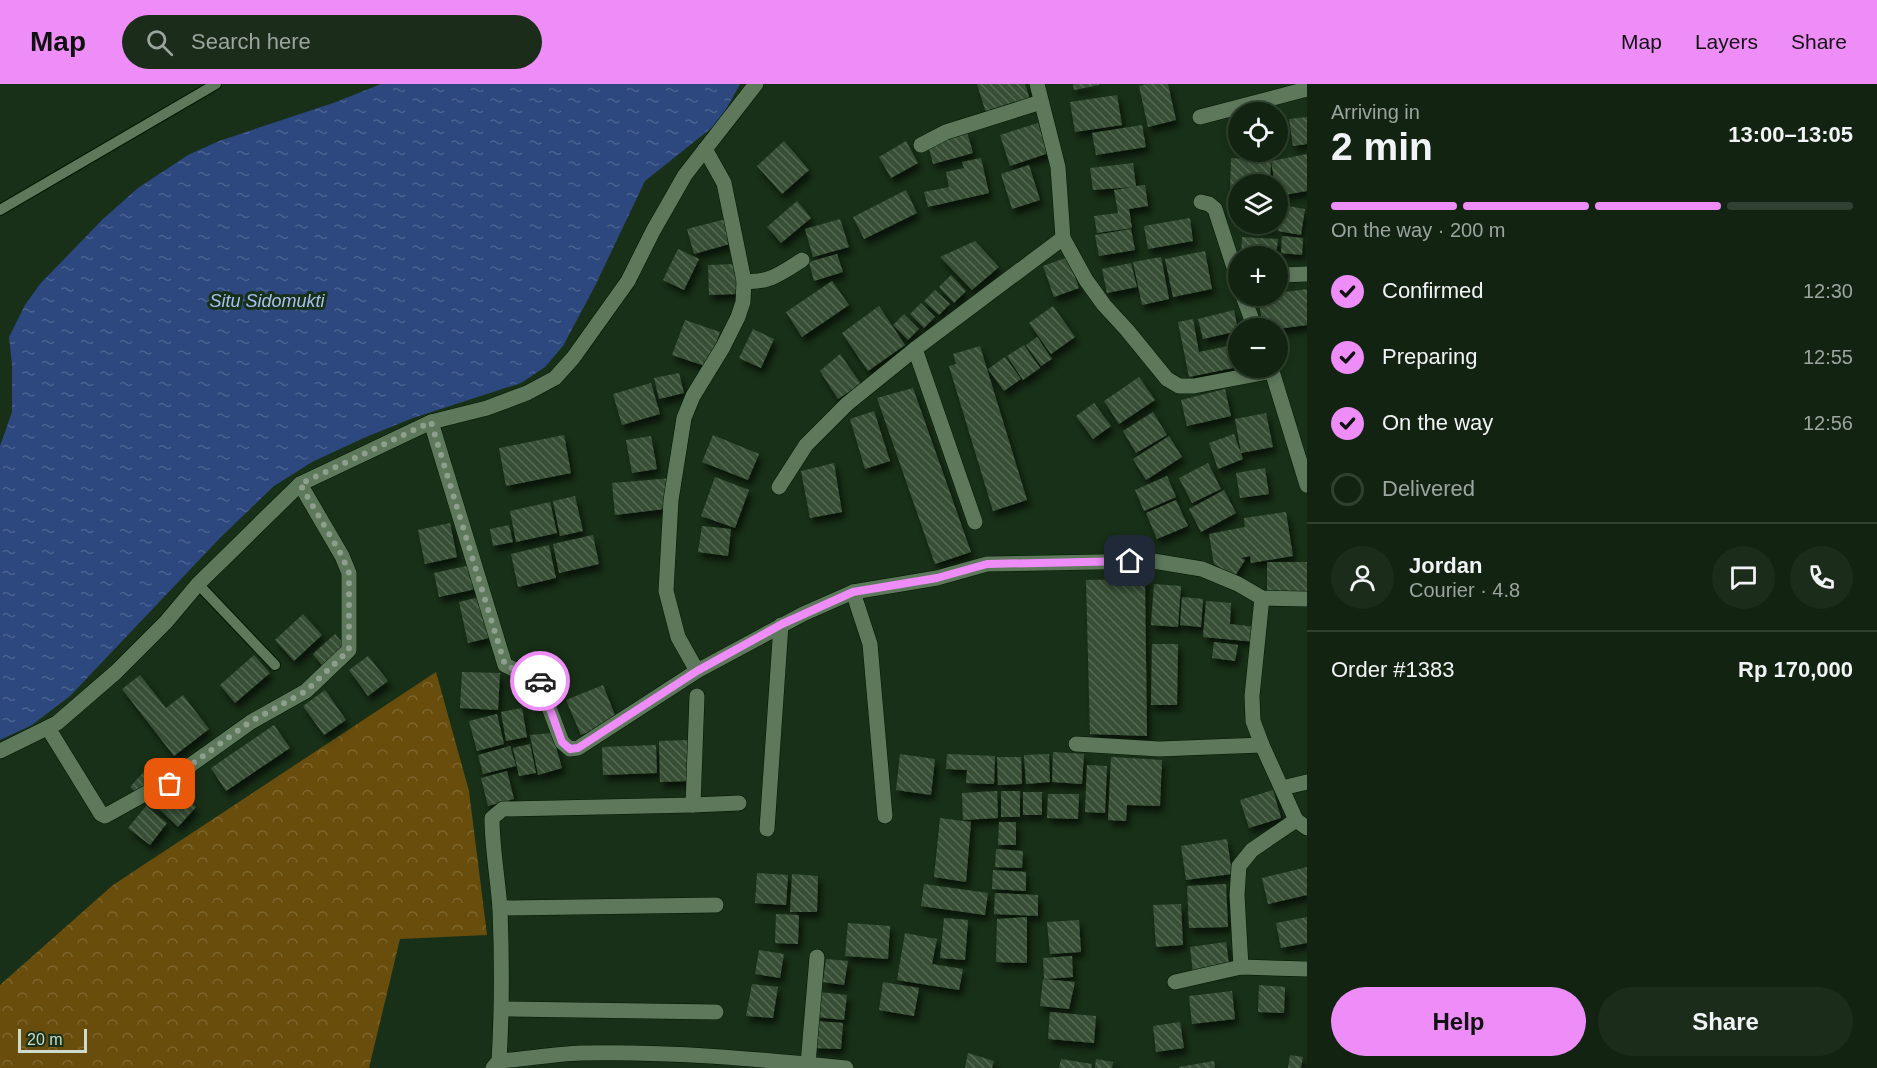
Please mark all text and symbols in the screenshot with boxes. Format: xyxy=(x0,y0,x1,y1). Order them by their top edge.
search box xyxy=(122,15,542,69)
text: Map xyxy=(30,26,86,57)
icon: search xyxy=(143,26,176,59)
text: Search here xyxy=(191,29,311,54)
text: Map xyxy=(1621,30,1662,53)
text: Layers xyxy=(1695,30,1758,53)
text: Share xyxy=(1791,30,1847,53)
text: Arriving in xyxy=(1331,101,1420,123)
map controls xyxy=(1228,102,1288,378)
button: locate xyxy=(1228,102,1288,162)
text: 13:00–13:05 xyxy=(1728,122,1853,147)
text: 2 min xyxy=(1331,125,1433,168)
button: layers xyxy=(1228,174,1288,234)
text: On the way · 200 m xyxy=(1331,219,1506,241)
button: + xyxy=(1228,246,1288,306)
icon: check xyxy=(1331,275,1364,308)
text: Confirmed xyxy=(1382,278,1483,303)
text: 12:30 xyxy=(1803,280,1853,302)
water label: Situ Sidomukti xyxy=(209,291,326,311)
button: − xyxy=(1228,318,1288,378)
icon: check xyxy=(1331,341,1364,374)
text: Preparing xyxy=(1382,344,1477,369)
text: 12:55 xyxy=(1803,346,1853,368)
icon: check xyxy=(1331,407,1364,440)
text: On the way xyxy=(1382,410,1493,435)
text: 12:56 xyxy=(1803,412,1853,434)
text: Delivered xyxy=(1382,476,1475,501)
pin xyxy=(1104,535,1155,586)
icon: home xyxy=(1113,544,1146,577)
button: person xyxy=(1331,546,1394,609)
button: chat xyxy=(1712,546,1775,609)
button: phone xyxy=(1790,546,1853,609)
text: Jordan xyxy=(1409,553,1482,578)
text: Courier · 4.8 xyxy=(1409,579,1520,601)
courier xyxy=(510,651,570,711)
text: Order #1383 xyxy=(1331,657,1455,682)
text: Rp 170,000 xyxy=(1738,657,1853,682)
icon: car xyxy=(524,665,557,698)
pin xyxy=(144,758,195,809)
icon: bag xyxy=(153,767,186,800)
button: Help xyxy=(1331,987,1586,1056)
button: Share xyxy=(1598,987,1853,1056)
scale bar xyxy=(18,1026,87,1054)
text: 20 m xyxy=(27,1031,63,1048)

